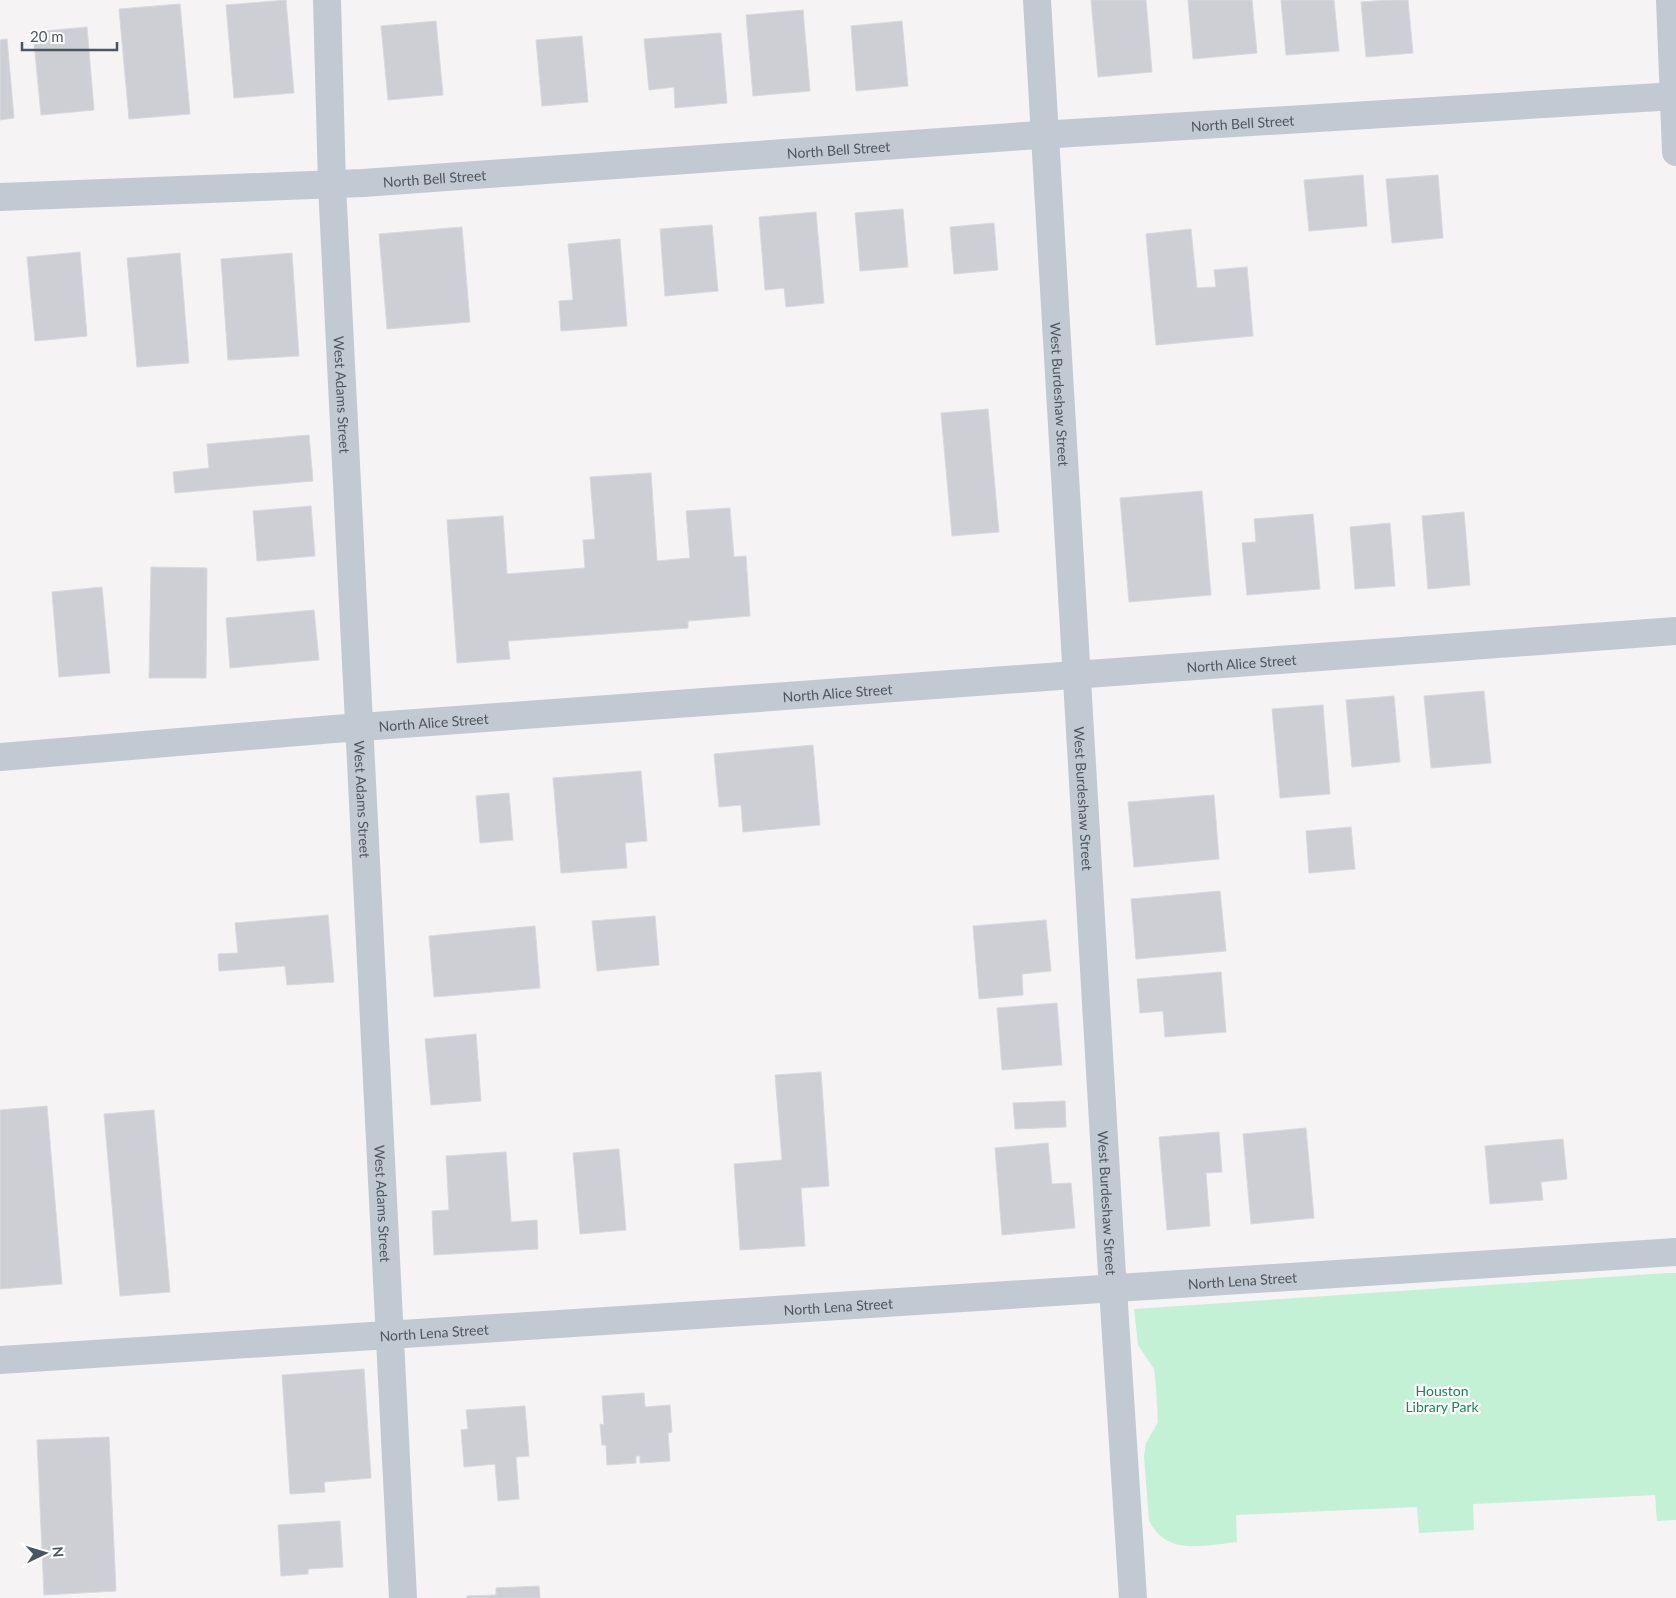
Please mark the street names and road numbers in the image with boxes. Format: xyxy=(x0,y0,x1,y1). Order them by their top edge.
street label: North Bell Street xyxy=(1190,111,1295,134)
street label: North Bell Street xyxy=(786,137,891,161)
street label: North Bell Street xyxy=(382,166,487,190)
street label: West Burdeshaw Street xyxy=(1047,322,1073,467)
street label: West Adams Street xyxy=(331,336,354,454)
street label: North Alice Street xyxy=(1186,650,1297,675)
street label: North Alice Street xyxy=(782,680,893,705)
street label: North Alice Street xyxy=(378,709,489,734)
street label: West Burdeshaw Street xyxy=(1071,726,1097,871)
street label: West Adams Street xyxy=(351,740,374,858)
street label: West Burdeshaw Street xyxy=(1095,1130,1121,1276)
street label: West Adams Street xyxy=(372,1145,395,1263)
street label: North Lena Street xyxy=(1187,1268,1298,1292)
street label: North Lena Street xyxy=(783,1294,893,1318)
street label: North Lena Street xyxy=(379,1320,489,1344)

